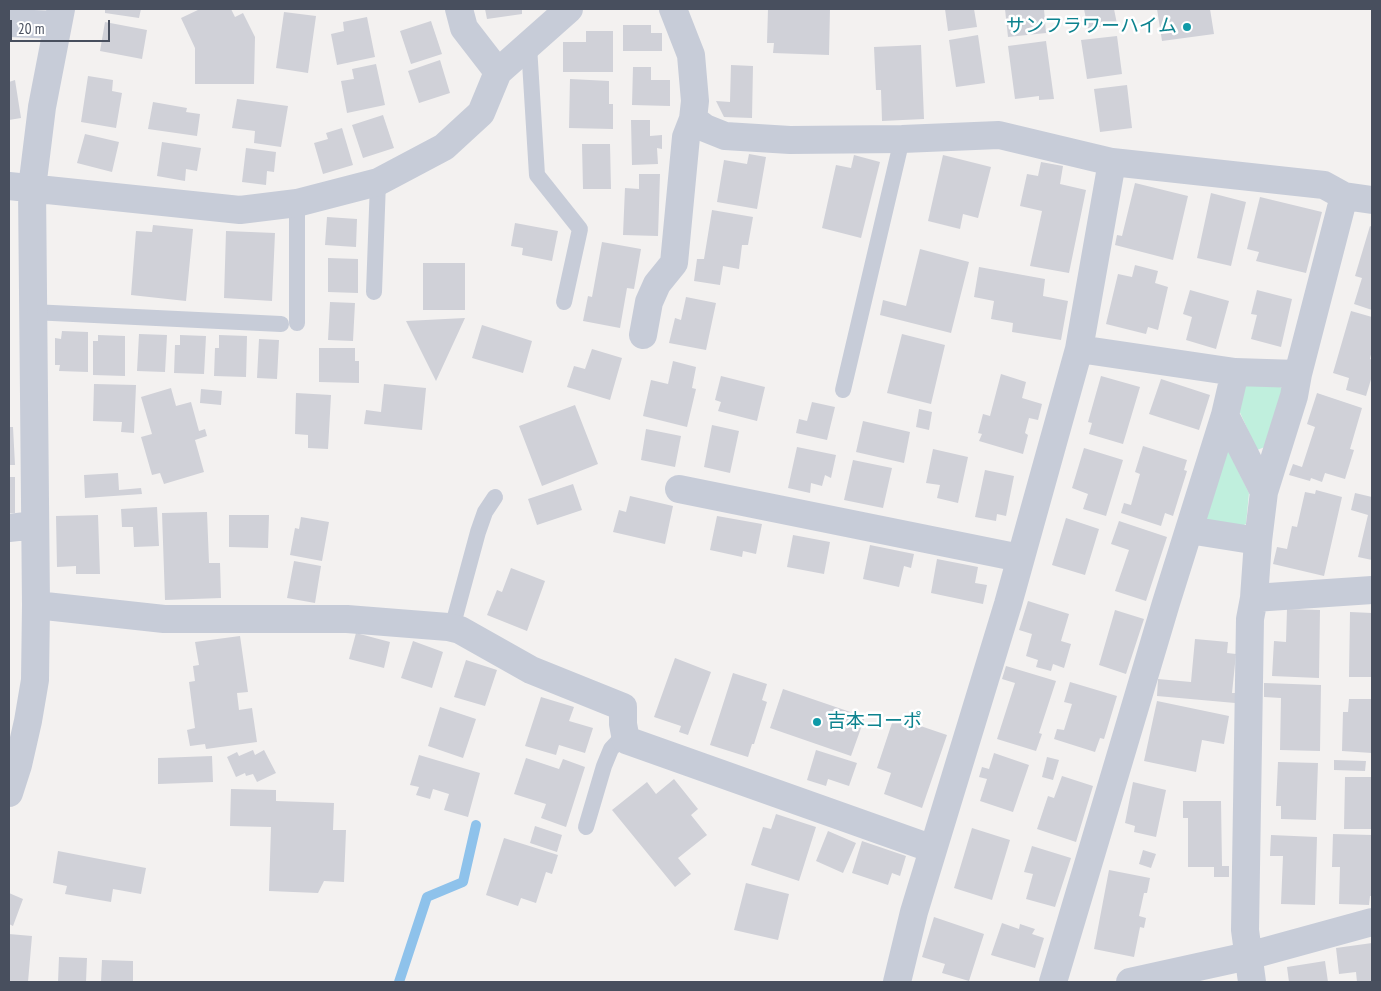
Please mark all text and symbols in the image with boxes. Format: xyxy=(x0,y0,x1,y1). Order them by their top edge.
scale bar xyxy=(12,10,112,42)
place label: サンフラワーハイム xyxy=(1006,16,1177,38)
text: 20 m xyxy=(18,19,44,38)
marker: サンフラワーハイム xyxy=(1181,21,1193,33)
place label: 吉本コーポ xyxy=(827,711,922,733)
marker: 吉本コーポ xyxy=(811,716,823,728)

